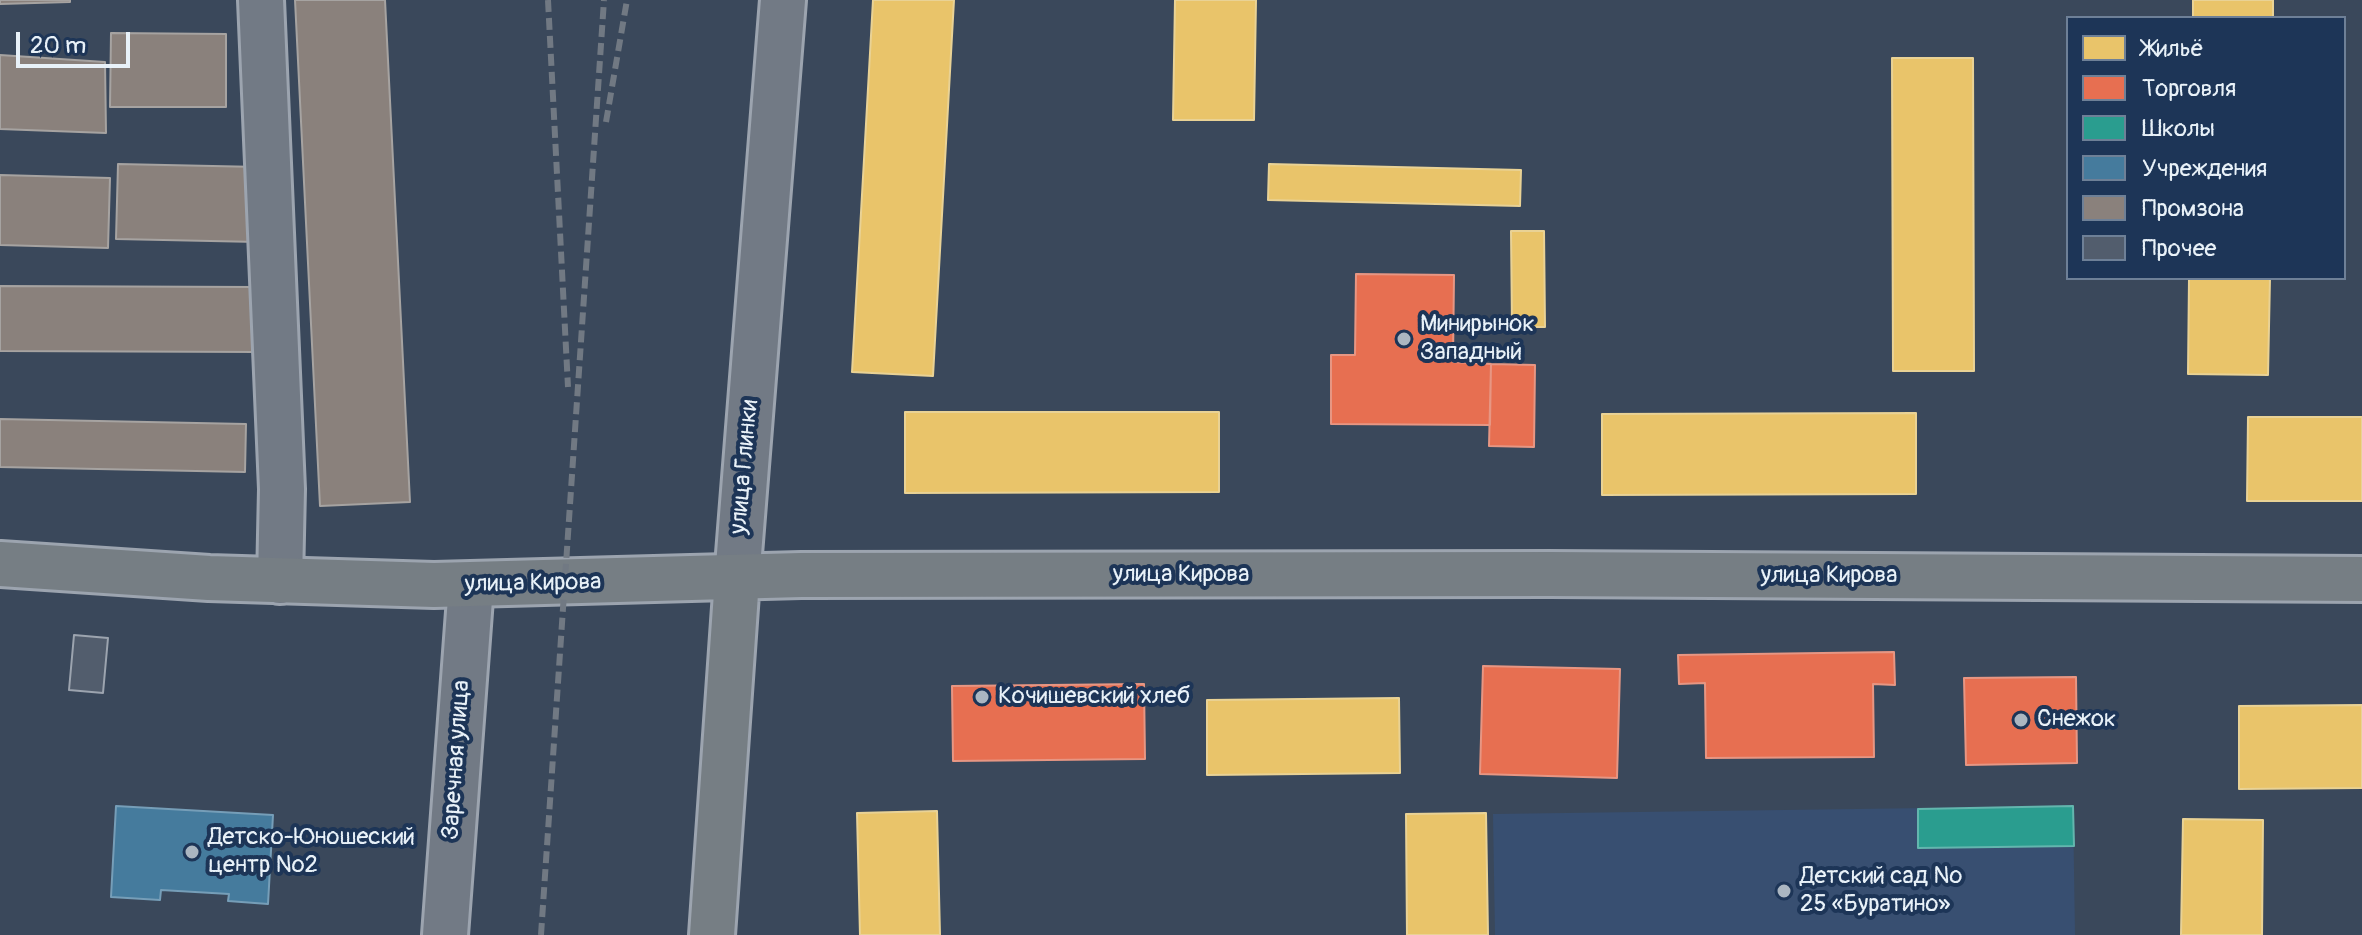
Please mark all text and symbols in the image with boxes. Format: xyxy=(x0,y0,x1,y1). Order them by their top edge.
scale bar xyxy=(20,16,134,66)
legend xyxy=(2066,16,2346,280)
text: 20 m xyxy=(30,31,86,60)
text: Жильё xyxy=(2142,34,2204,63)
text: Торговля xyxy=(2142,74,2236,103)
text: Школы xyxy=(2142,114,2215,143)
text: Учреждения xyxy=(2142,154,2267,183)
text: Промзона xyxy=(2142,194,2244,223)
text: Прочее xyxy=(2142,234,2216,263)
place label: Минирынок Западный xyxy=(1420,311,1535,367)
marker: Минирынок Западный xyxy=(1395,330,1413,348)
street label: улица Глинки xyxy=(725,399,765,535)
street label: улица Кирова xyxy=(1113,561,1249,589)
street label: улица Кирова xyxy=(1761,562,1897,590)
street label: улица Кирова xyxy=(464,568,602,600)
street label: Заречная улица xyxy=(437,679,477,841)
place label: Кочишевский хлеб xyxy=(998,683,1190,711)
marker: Кочишевский хлеб xyxy=(973,688,991,706)
place label: Снежок xyxy=(2037,706,2116,734)
marker: Снежок xyxy=(2012,711,2030,729)
place label: Детско-Юношеский центр №2 xyxy=(208,824,415,880)
marker: Детско-Юношеский центр №2 xyxy=(183,843,201,861)
place label: Детский сад № 25 «Буратино» xyxy=(1800,863,1962,919)
marker: Детский сад № 25 «Буратино» xyxy=(1775,882,1793,900)

